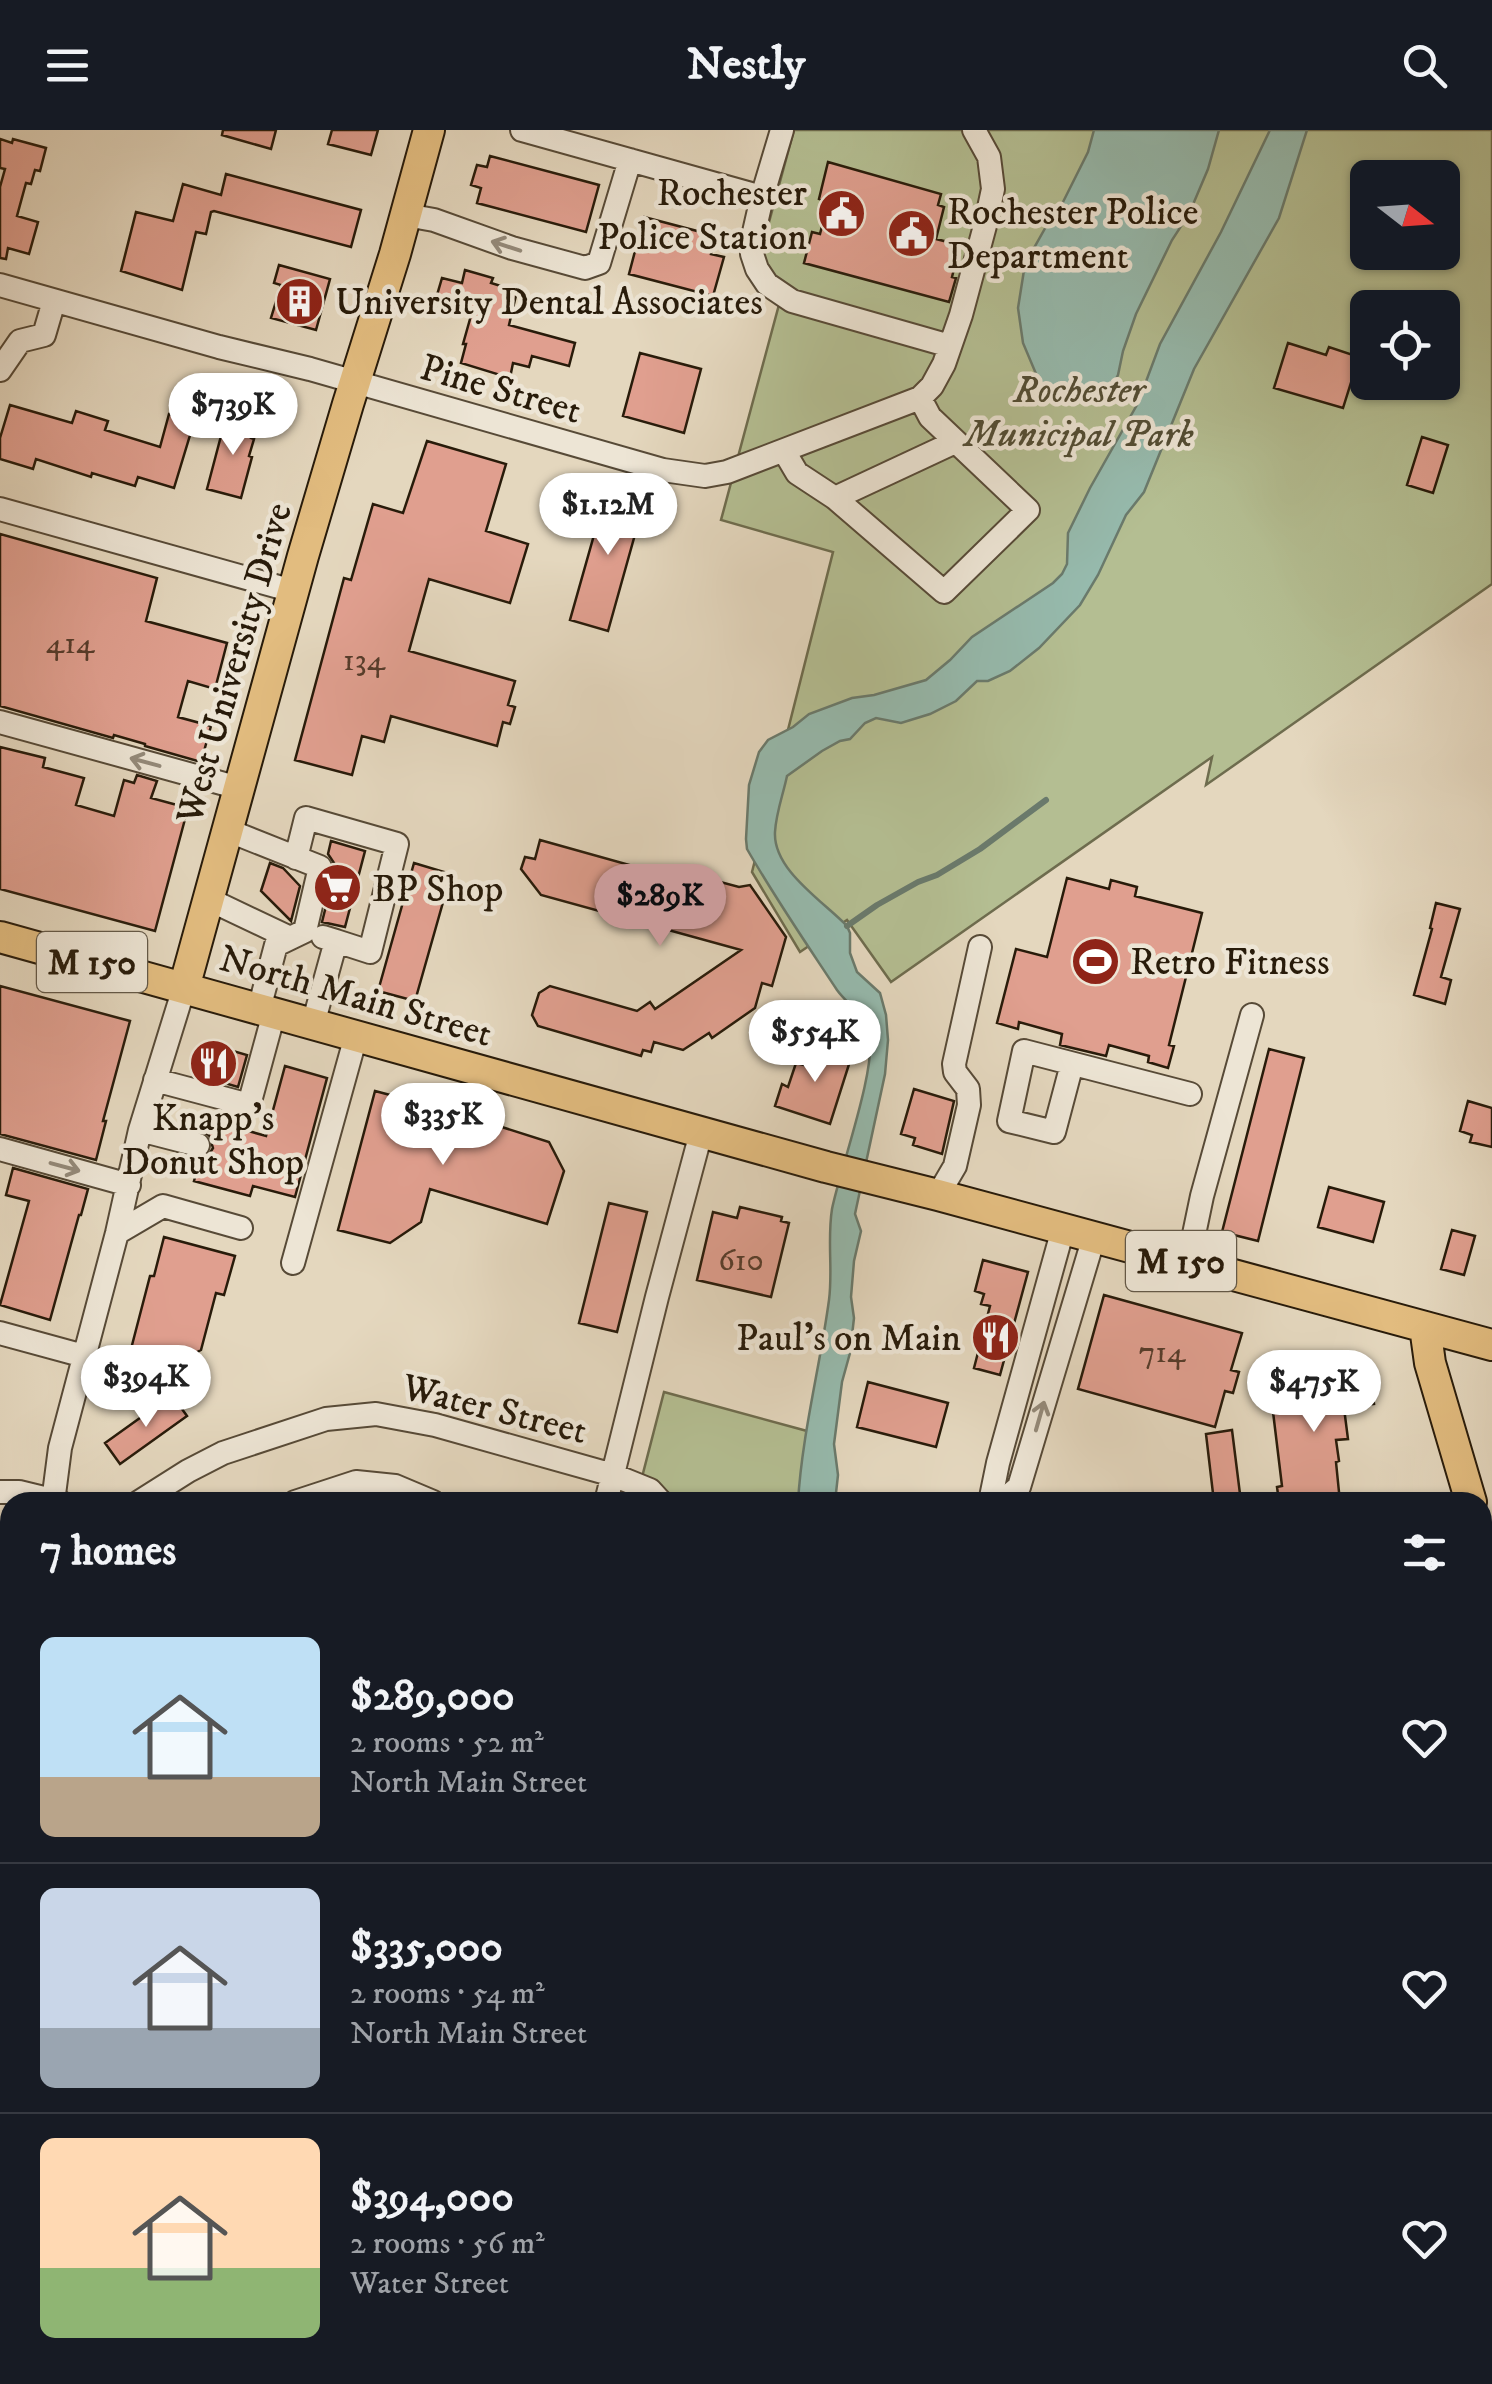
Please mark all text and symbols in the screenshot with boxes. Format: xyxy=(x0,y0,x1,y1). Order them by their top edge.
text: Nestly xyxy=(687,37,805,93)
icon: menu xyxy=(40,38,95,93)
icon: search xyxy=(1397,38,1452,93)
north arrow xyxy=(1350,160,1460,270)
map controls xyxy=(1350,160,1460,400)
place label: Rochester Police Station xyxy=(597,170,807,262)
public building icon: Rochester Police Station xyxy=(816,188,868,240)
place label: Rochester Police Department xyxy=(947,189,1198,281)
public building icon: Rochester Police Department xyxy=(886,207,938,259)
one-way arrow xyxy=(490,235,522,253)
building icon: University Dental Associates xyxy=(274,275,326,327)
place label: University Dental Associates xyxy=(335,279,763,327)
button: locate xyxy=(1350,290,1460,400)
street label: Pine Street xyxy=(414,344,587,436)
park label: Rochester Municipal Park xyxy=(961,367,1194,459)
pin: $739K xyxy=(163,373,303,458)
text: $739K xyxy=(191,385,275,425)
pin: $1.12M xyxy=(527,473,689,558)
text: $1.12M xyxy=(561,485,655,525)
street label: West University Drive xyxy=(166,497,304,831)
house number: 414 xyxy=(46,624,95,664)
house number: 134 xyxy=(343,641,386,681)
one-way arrow xyxy=(130,751,161,770)
supermarket icon: BP Shop xyxy=(311,862,363,914)
pin: $289K xyxy=(590,864,730,949)
place label: BP Shop xyxy=(372,866,503,914)
text: $289K xyxy=(616,876,704,916)
road number: M 150 xyxy=(37,932,147,992)
street label: North Main Street xyxy=(213,935,497,1059)
sports icon: Retro Fitness xyxy=(1069,935,1121,987)
place label: Retro Fitness xyxy=(1130,939,1330,987)
pin: $554K xyxy=(745,1000,885,1085)
text: $554K xyxy=(771,1012,859,1052)
restaurant icon: Knapp's Donut Shop xyxy=(187,1037,239,1089)
pin: $335K xyxy=(373,1083,513,1168)
place label: Knapp's Donut Shop xyxy=(122,1095,304,1187)
text: $335K xyxy=(403,1095,483,1135)
one-way arrow xyxy=(48,1159,80,1177)
road number: M 150 xyxy=(1126,1231,1236,1291)
house number: 610 xyxy=(718,1241,764,1281)
restaurant icon: Paul's on Main xyxy=(970,1311,1022,1363)
place label: Paul's on Main xyxy=(736,1315,961,1363)
house number: 714 xyxy=(1138,1333,1186,1373)
pin: $394K xyxy=(76,1345,216,1430)
pin: $475K xyxy=(1244,1350,1384,1435)
text: $394K xyxy=(103,1357,189,1397)
text: $475K xyxy=(1269,1362,1359,1402)
street label: Water Street xyxy=(396,1364,592,1456)
one-way arrow xyxy=(1032,1401,1050,1432)
icon: filters xyxy=(1397,1525,1452,1580)
text: 7 homes xyxy=(40,1526,176,1578)
text: $289,000 xyxy=(350,1671,515,1723)
icon: home xyxy=(120,1677,240,1797)
icon: heart xyxy=(1397,1710,1452,1765)
text: 2 rooms · 52 m² xyxy=(350,1723,544,1763)
text: North Main Street xyxy=(350,1763,587,1803)
text: $335,000 xyxy=(350,1922,503,1974)
icon: home xyxy=(120,1928,240,2048)
icon: heart xyxy=(1397,1961,1452,2016)
text: 2 rooms · 54 m² xyxy=(350,1974,545,2014)
text: North Main Street xyxy=(350,2014,587,2054)
text: $394,000 xyxy=(350,2172,514,2224)
icon: home xyxy=(120,2178,240,2298)
icon: heart xyxy=(1397,2211,1452,2266)
text: 2 rooms · 56 m² xyxy=(350,2224,545,2264)
text: Water Street xyxy=(350,2264,509,2304)

